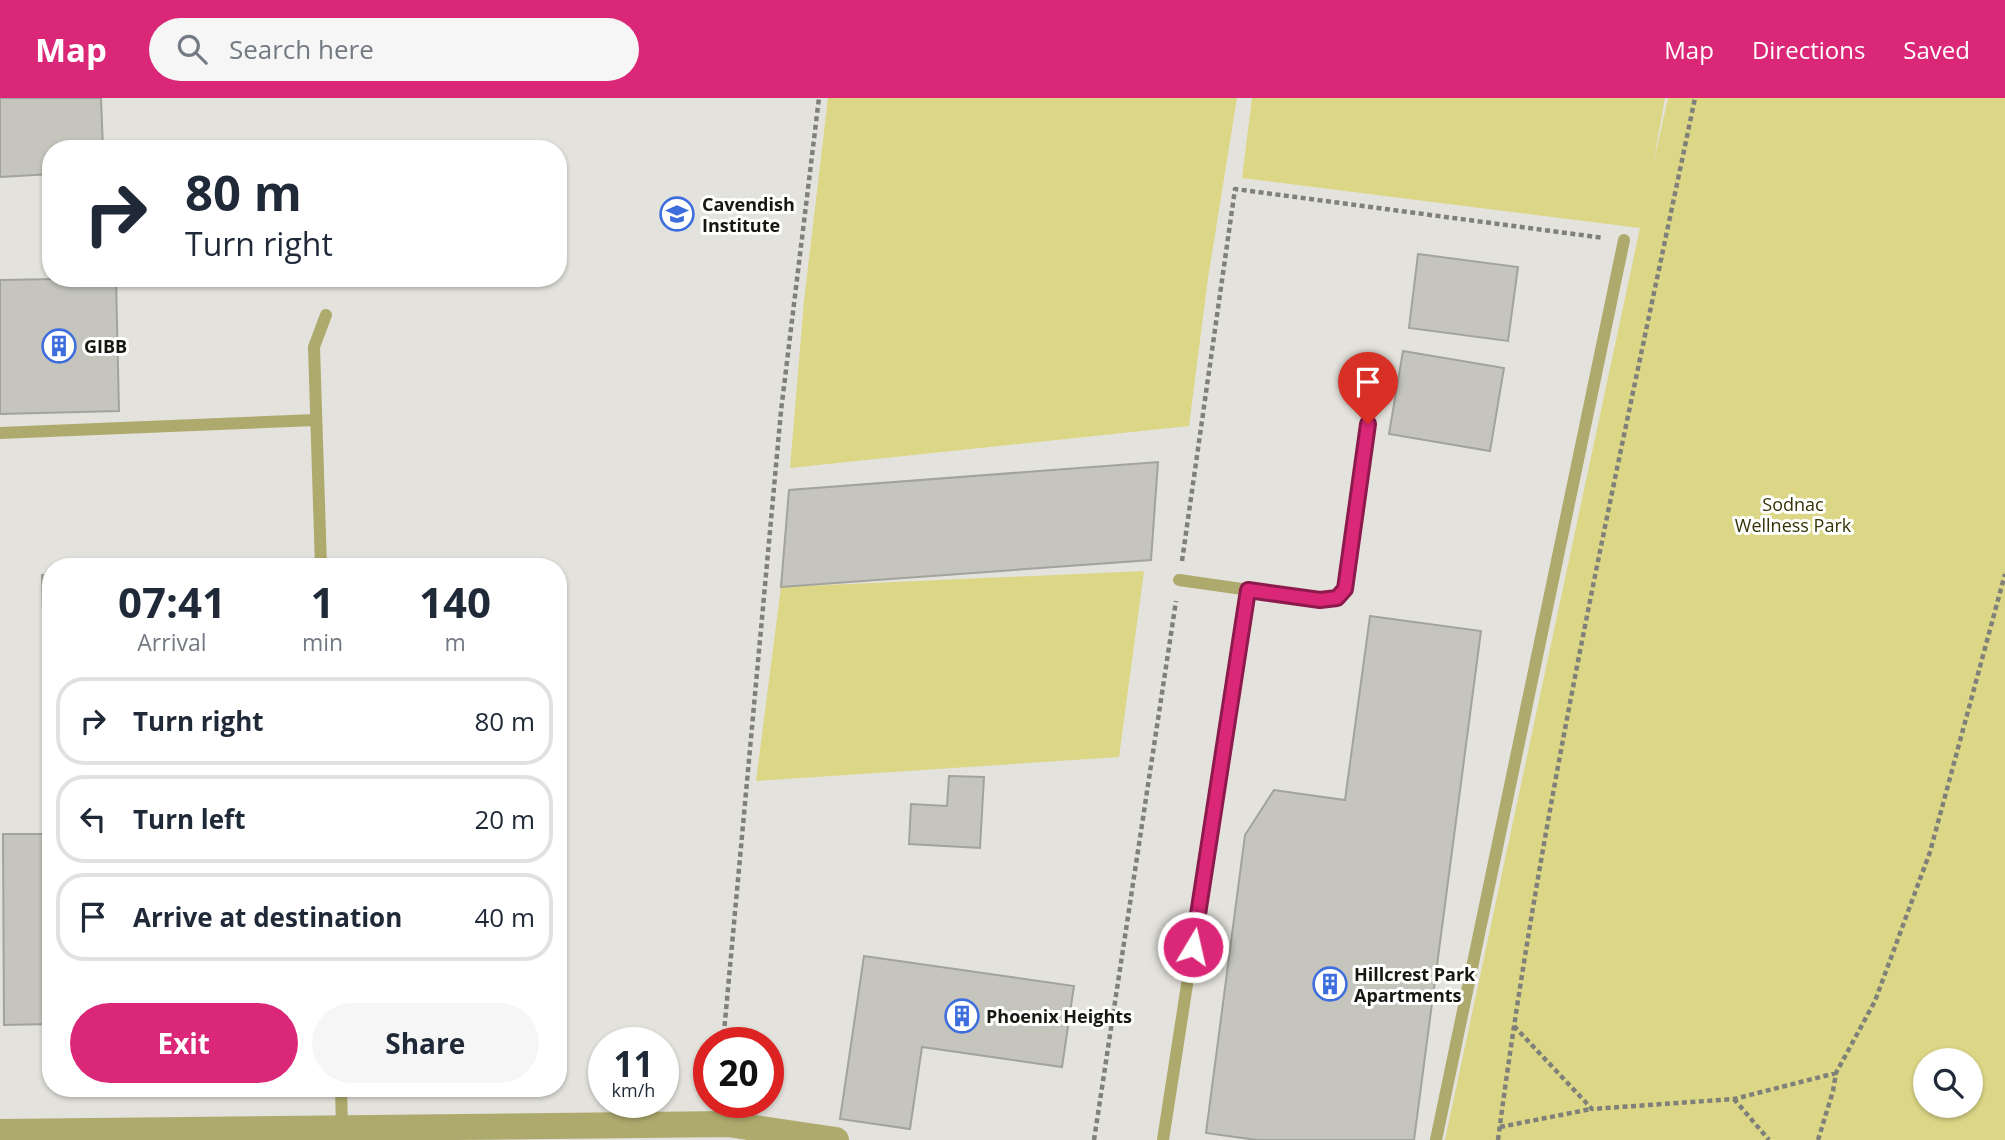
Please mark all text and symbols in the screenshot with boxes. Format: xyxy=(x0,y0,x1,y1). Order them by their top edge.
search box xyxy=(149,18,639,81)
text: Map xyxy=(35,27,107,72)
icon: search xyxy=(173,30,211,68)
text: Search here xyxy=(229,31,374,67)
text: Map xyxy=(1664,33,1714,66)
text: Directions xyxy=(1752,33,1865,66)
text: Saved xyxy=(1903,33,1970,66)
text: 80 m xyxy=(185,159,302,225)
icon: right xyxy=(70,168,161,259)
place label: Cavendish Institute xyxy=(702,192,795,237)
school or university icon: Cavendish Institute xyxy=(658,195,696,233)
text: Turn right xyxy=(185,222,333,265)
building icon: GIBB xyxy=(40,327,78,365)
place label: GIBB xyxy=(84,334,127,358)
pin xyxy=(1338,352,1398,424)
icon: arrive xyxy=(1349,363,1387,401)
park label: Sodnac Wellness Park xyxy=(1735,492,1852,537)
text: 07:41 xyxy=(118,573,226,630)
text: 1 xyxy=(310,573,335,630)
text: 140 xyxy=(419,573,491,630)
text: Arrival xyxy=(137,626,207,658)
text: min xyxy=(302,626,343,658)
text: m xyxy=(444,626,466,658)
icon: right xyxy=(74,702,112,740)
text: Turn right xyxy=(133,703,264,739)
text: 80 m xyxy=(474,703,535,739)
icon: left xyxy=(74,800,112,838)
text: Turn left xyxy=(133,801,245,837)
text: 20 m xyxy=(474,801,535,837)
icon: arrive xyxy=(74,898,112,936)
text: Arrive at destination xyxy=(133,899,402,935)
text: 40 m xyxy=(474,899,535,935)
position arrow xyxy=(1156,910,1230,984)
place label: Hillcrest Park Apartments xyxy=(1354,962,1476,1007)
building icon: Hillcrest Park Apartments xyxy=(1311,965,1349,1003)
building icon: Phoenix Heights xyxy=(943,997,981,1035)
button: Exit xyxy=(70,1003,298,1083)
button: Share xyxy=(312,1003,539,1083)
place label: Phoenix Heights xyxy=(986,1004,1132,1028)
speed limit sign: 20 xyxy=(693,1027,784,1118)
text: 11 xyxy=(613,1040,654,1087)
map controls xyxy=(1913,1048,1983,1118)
button: search xyxy=(1913,1048,1983,1118)
text: km/h xyxy=(612,1078,655,1102)

